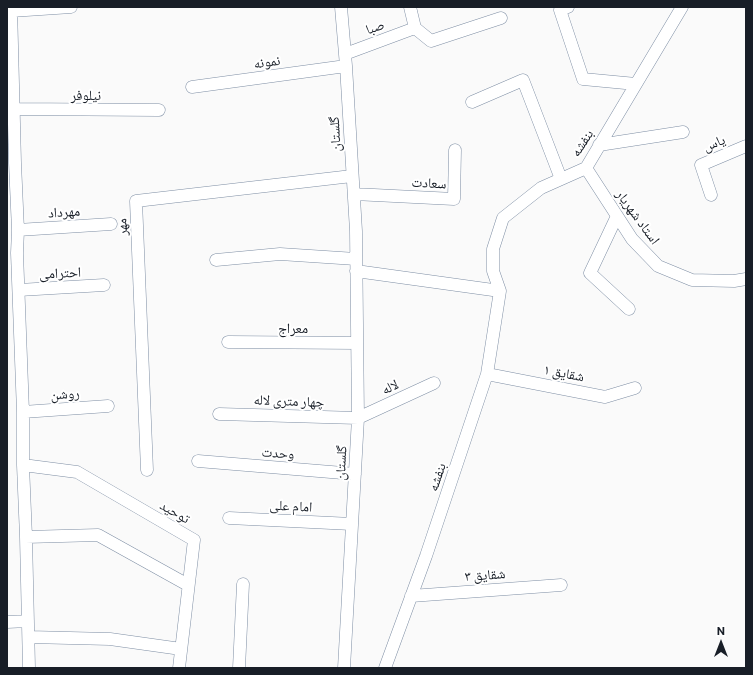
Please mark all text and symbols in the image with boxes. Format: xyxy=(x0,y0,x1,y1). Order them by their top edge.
street label: صبا xyxy=(363,16,387,38)
street label: نمونه xyxy=(253,52,281,72)
street label: نیلوفر xyxy=(71,87,101,103)
street label: گلستان xyxy=(326,116,344,152)
street label: بنفشه xyxy=(567,126,597,160)
street label: یاس xyxy=(700,131,728,155)
street label: سعادت xyxy=(411,174,447,192)
street label: استاد شهریار xyxy=(613,186,663,248)
street label: مهرداد xyxy=(47,202,81,222)
street label: مهر xyxy=(113,218,131,236)
street label: احترامی xyxy=(38,264,82,282)
street label: معراج xyxy=(278,320,308,336)
street label: شقایق ۱ xyxy=(542,361,586,385)
street label: لاله xyxy=(379,376,401,398)
street label: روشن xyxy=(50,385,80,403)
street label: چهار متری لاله xyxy=(253,391,325,411)
street label: وحدت xyxy=(261,443,295,463)
street label: گلستان xyxy=(332,445,350,481)
street label: بنفشه xyxy=(424,461,450,493)
street label: امام علی xyxy=(269,496,313,516)
street label: توحید xyxy=(157,497,193,527)
street label: شقایق ۳ xyxy=(464,565,506,585)
north arrow xyxy=(701,623,741,663)
text: N xyxy=(717,624,725,637)

